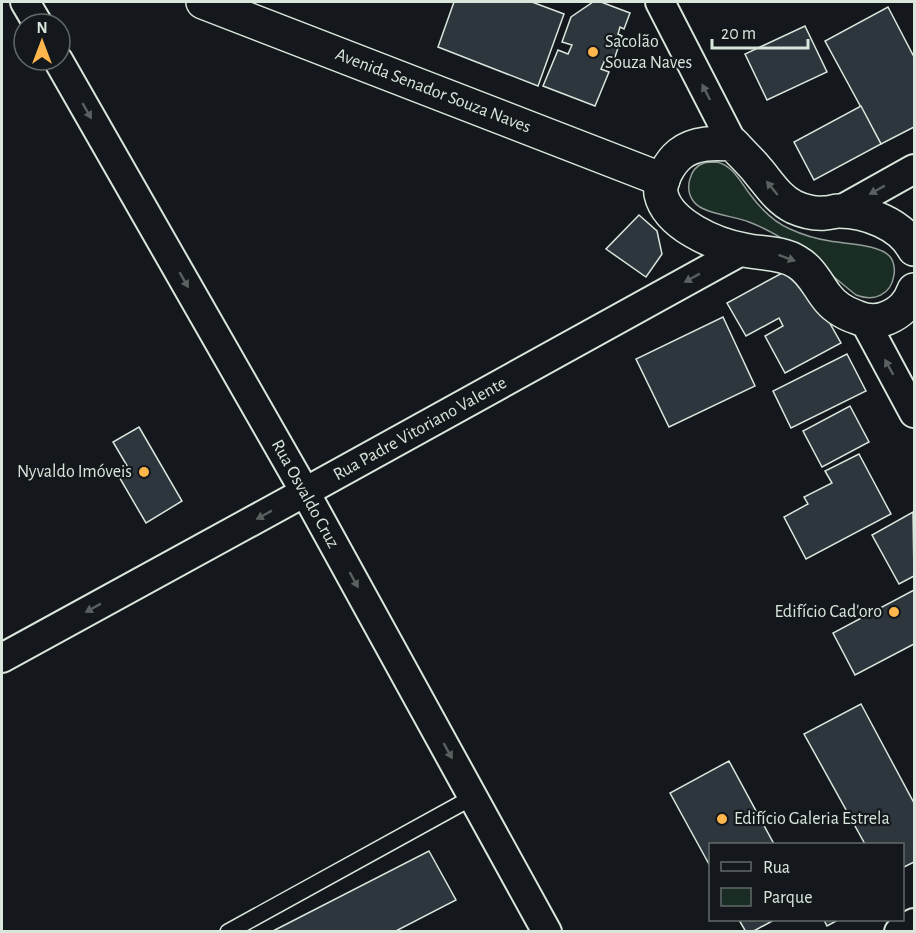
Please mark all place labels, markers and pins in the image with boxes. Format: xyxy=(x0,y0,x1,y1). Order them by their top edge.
place label: Sacolão Souza Naves xyxy=(605,33,692,72)
marker: Sacolão Souza Naves xyxy=(586,45,600,59)
place label: Nyvaldo Imóveis xyxy=(17,463,132,481)
marker: Nyvaldo Imóveis xyxy=(137,465,151,479)
place label: Edifício Cad'oro xyxy=(775,603,882,621)
marker: Edifício Cad'oro xyxy=(887,605,901,619)
place label: Edifício Galeria Estrela xyxy=(734,810,890,828)
marker: Edifício Galeria Estrela xyxy=(715,812,729,826)

